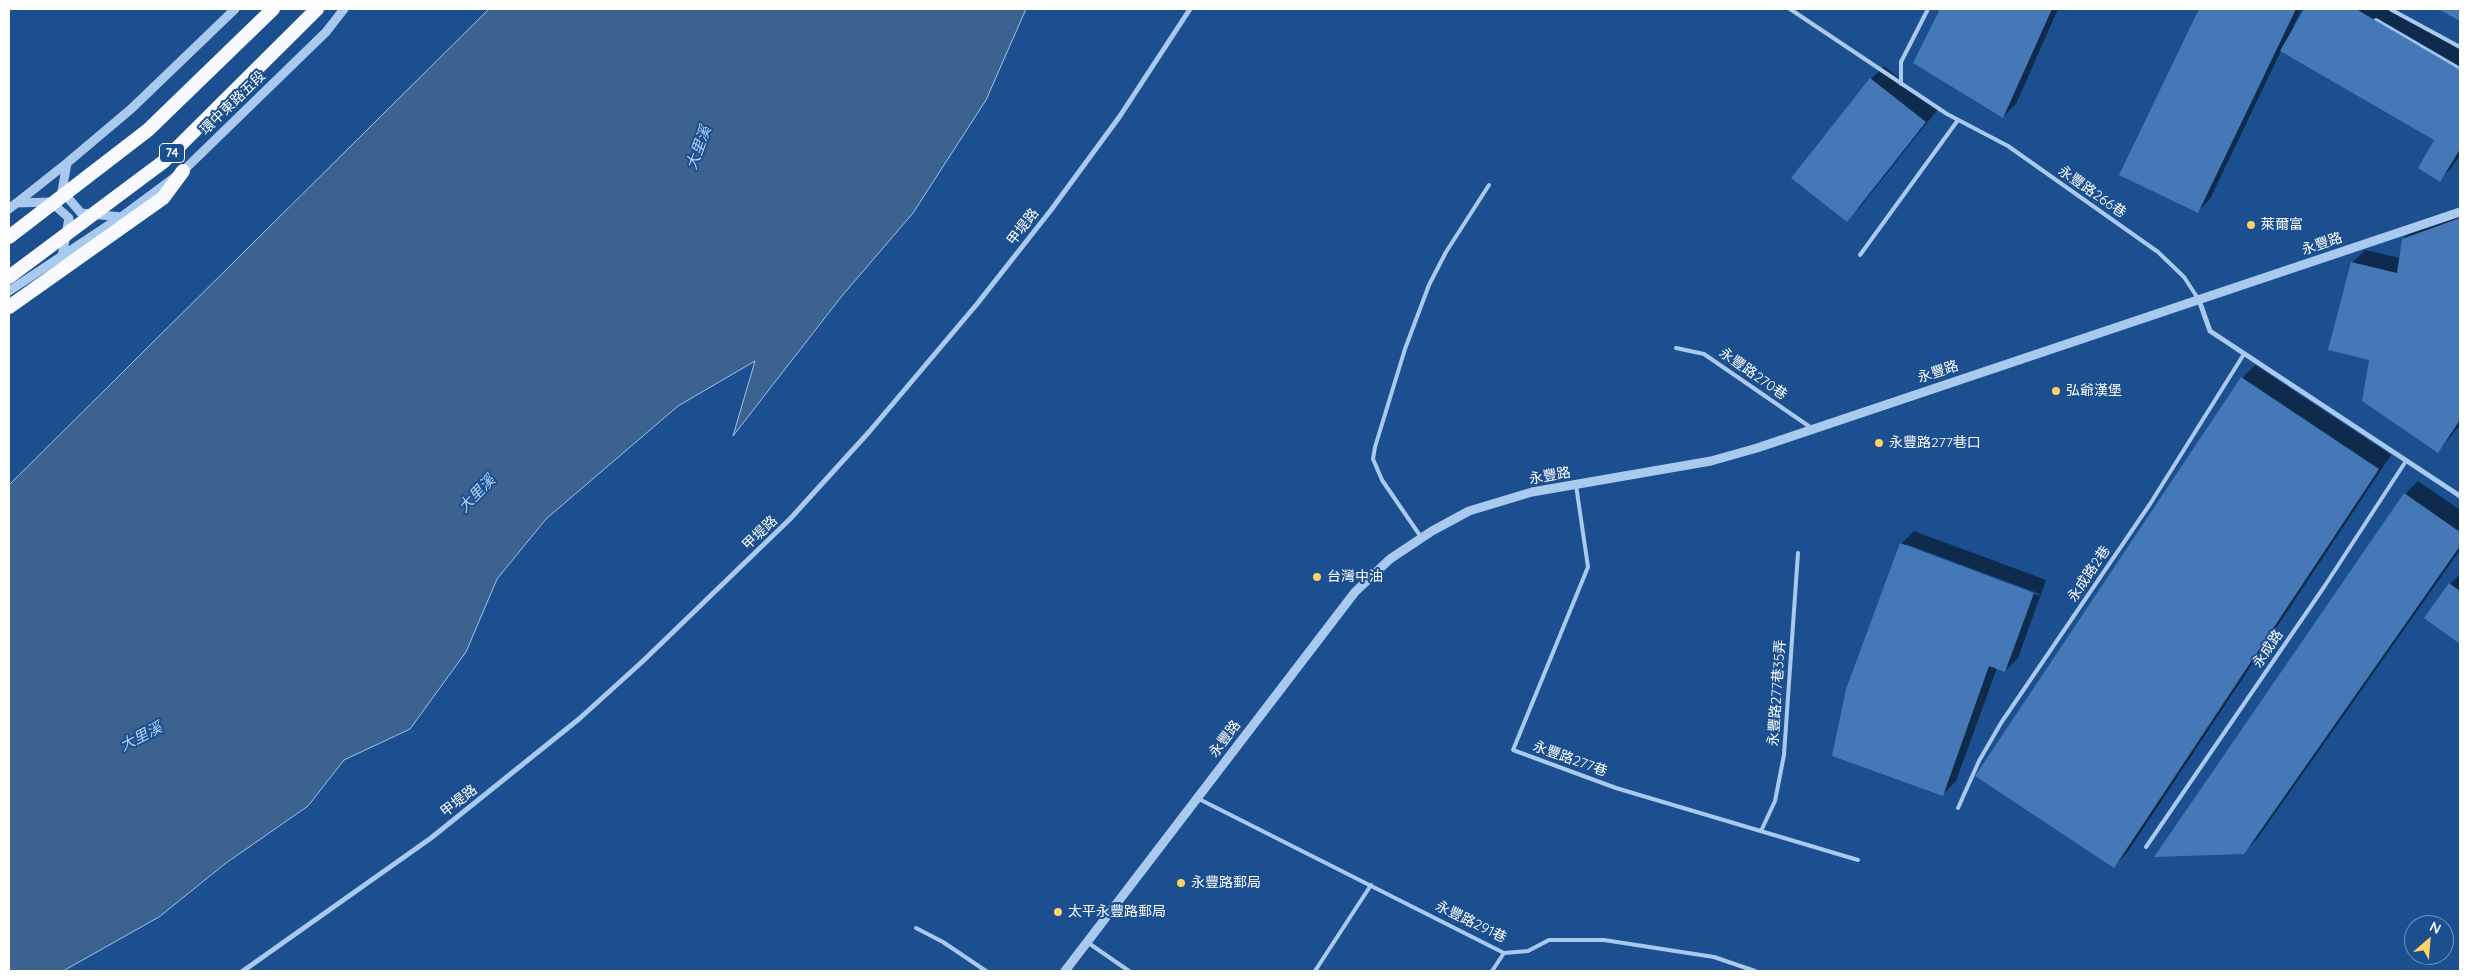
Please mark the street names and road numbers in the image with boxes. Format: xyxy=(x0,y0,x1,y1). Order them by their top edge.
street label: 環中東路五段 xyxy=(197,68,269,138)
road number: 74 xyxy=(160,144,184,162)
street label: 永豐路266巷 xyxy=(2055,163,2129,221)
street label: 甲堤路 xyxy=(1003,205,1043,249)
street label: 永豐路 xyxy=(2299,229,2345,259)
street label: 永豐路270巷 xyxy=(1716,344,1790,404)
street label: 永豐路 xyxy=(1915,358,1961,386)
street label: 永豐路 xyxy=(1528,464,1572,488)
street label: 甲堤路 xyxy=(739,512,781,554)
street label: 永成路2巷 xyxy=(2064,543,2114,605)
street label: 永成路 xyxy=(2249,627,2287,671)
street label: 永豐路277巷35弄 xyxy=(1765,639,1789,747)
street label: 永豐路 xyxy=(1206,717,1244,761)
street label: 永豐路277巷 xyxy=(1531,738,1609,780)
street label: 甲堤路 xyxy=(437,781,481,821)
street label: 永豐路291巷 xyxy=(1433,898,1509,946)

